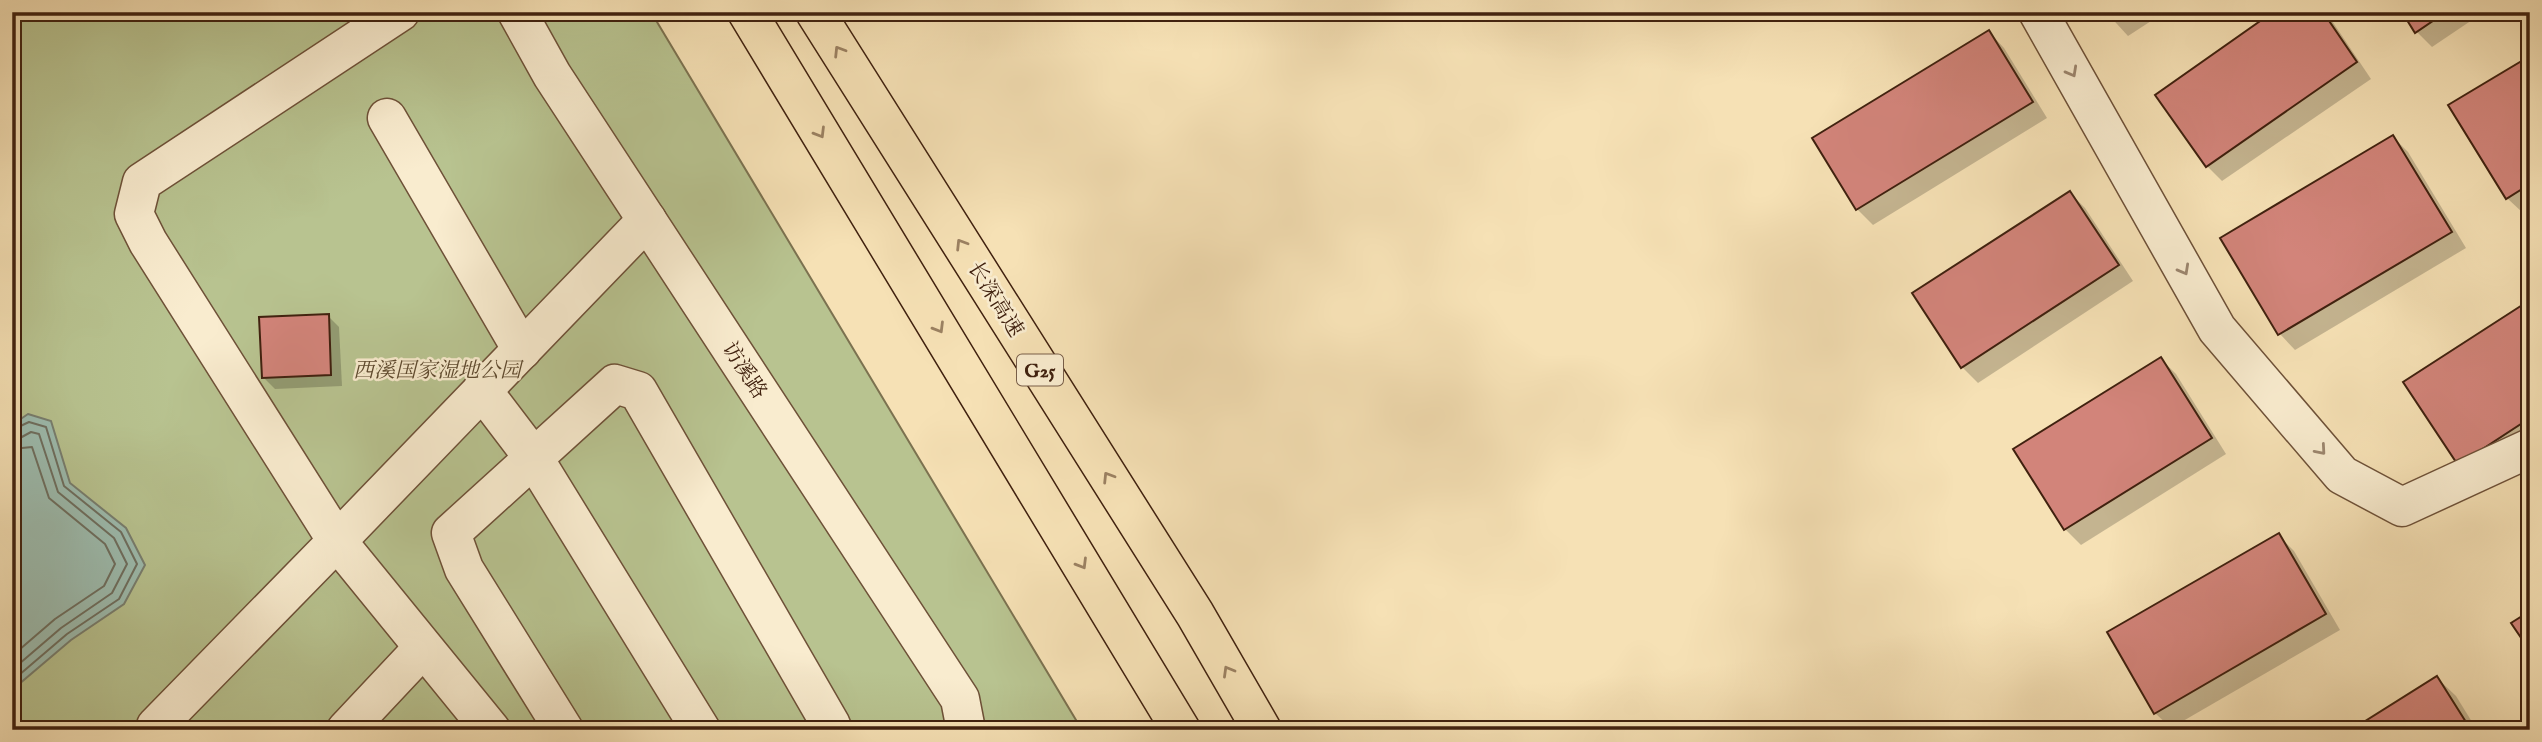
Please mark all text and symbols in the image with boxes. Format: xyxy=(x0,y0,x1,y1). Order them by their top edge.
one-way arrow xyxy=(835,46,848,59)
one-way arrow xyxy=(2064,64,2077,77)
one-way arrow xyxy=(812,126,825,139)
one-way arrow xyxy=(956,238,969,251)
street label: 长深高速 xyxy=(961,257,1028,343)
one-way arrow xyxy=(2176,263,2189,275)
one-way arrow xyxy=(930,320,943,333)
street label: 访溪路 xyxy=(715,337,772,405)
road number: G25 xyxy=(1017,354,1063,386)
park label: 西溪国家湿地公园 xyxy=(353,358,524,385)
one-way arrow xyxy=(2313,442,2325,455)
one-way arrow xyxy=(1104,472,1117,485)
one-way arrow xyxy=(1074,557,1087,570)
one-way arrow xyxy=(1223,665,1236,678)

